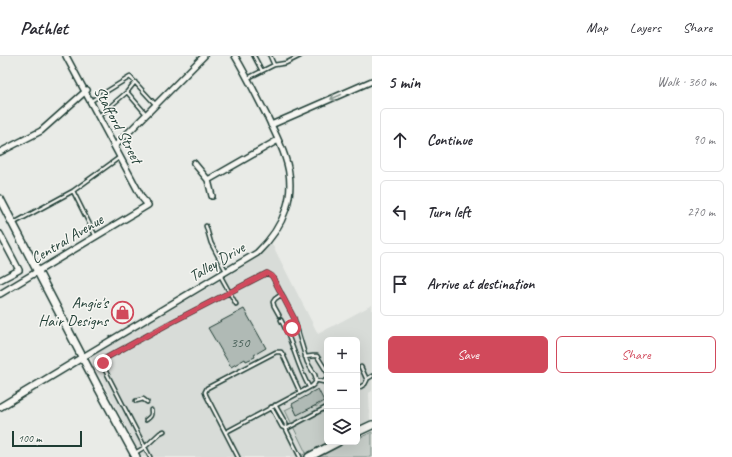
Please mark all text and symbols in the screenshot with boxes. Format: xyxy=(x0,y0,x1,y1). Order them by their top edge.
text: Pathlet xyxy=(20,16,68,40)
text: Map xyxy=(586,19,608,36)
text: Layers xyxy=(630,19,661,36)
text: Share xyxy=(683,19,712,36)
text: 5 min xyxy=(388,72,420,93)
text: Walk · 360 m xyxy=(657,74,716,90)
street label: Stafford Street xyxy=(89,83,148,170)
one-way arrow xyxy=(331,93,343,101)
icon: ahead xyxy=(389,129,411,151)
text: Continue xyxy=(427,131,472,150)
text: 90 m xyxy=(693,132,715,148)
icon: left xyxy=(389,201,411,223)
text: Turn left xyxy=(427,203,470,222)
text: 270 m xyxy=(687,204,715,220)
street label: Central Avenue xyxy=(27,209,108,268)
street label: Talley Drive xyxy=(185,237,250,286)
icon: arrive xyxy=(389,273,411,295)
text: Arrive at destination xyxy=(427,275,534,294)
place label: Angie's Hair Designs xyxy=(38,293,110,331)
shop icon: Angie's Hair Designs xyxy=(110,299,136,325)
route start xyxy=(283,319,301,337)
house number: 350 xyxy=(231,334,251,351)
button: Save xyxy=(388,336,548,373)
button: Share xyxy=(556,336,716,373)
map controls xyxy=(324,337,360,445)
button: + xyxy=(324,337,360,373)
route end xyxy=(94,354,112,372)
button: − xyxy=(324,373,360,409)
button: layers xyxy=(324,409,360,445)
scale bar xyxy=(12,429,82,448)
text: 100 m xyxy=(18,431,42,445)

